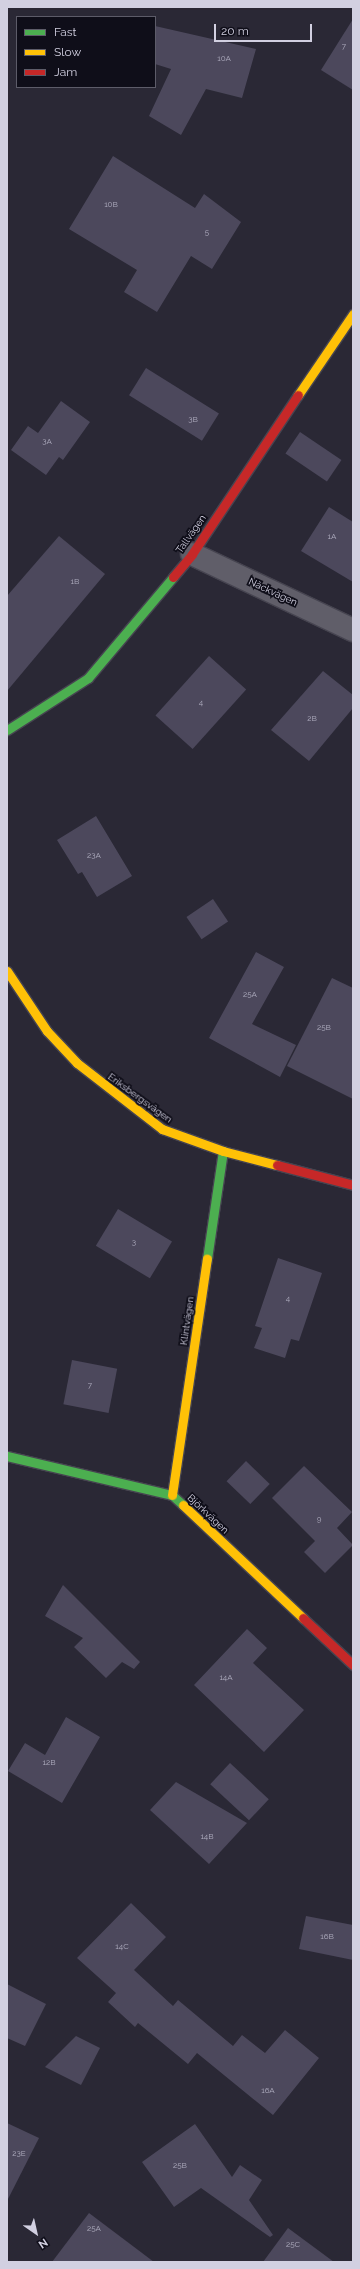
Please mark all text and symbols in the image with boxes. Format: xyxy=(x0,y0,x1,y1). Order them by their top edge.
legend xyxy=(16,16,156,88)
scale bar xyxy=(216,16,314,42)
text: 20 m xyxy=(221,24,249,38)
text: Fast xyxy=(54,25,77,39)
house number: 7 xyxy=(342,42,346,52)
text: Slow xyxy=(54,45,81,59)
house number: 10A xyxy=(217,54,231,64)
text: Jam xyxy=(54,65,77,79)
house number: 10B xyxy=(104,200,118,210)
house number: 5 xyxy=(205,228,209,238)
house number: 3B xyxy=(188,415,198,425)
house number: 3A xyxy=(42,437,52,447)
street label: Tallvägen xyxy=(173,512,209,556)
house number: 1A xyxy=(328,532,336,542)
street label: Näckvägen xyxy=(247,575,299,609)
house number: 1B xyxy=(71,577,79,587)
house number: 4 xyxy=(199,698,203,708)
house number: 2B xyxy=(307,714,317,724)
house number: 23A xyxy=(87,851,101,861)
house number: 25A xyxy=(243,990,257,1000)
house number: 25B xyxy=(317,1023,331,1033)
street label: Eriksbergsvägen xyxy=(105,1071,175,1125)
house number: 3 xyxy=(132,1238,136,1248)
house number: 4 xyxy=(286,1294,290,1304)
street label: Klintvägen xyxy=(178,1296,196,1346)
house number: 7 xyxy=(88,1381,92,1391)
street label: Björkvägen xyxy=(185,1492,231,1536)
house number: 9 xyxy=(317,1515,321,1525)
house number: 14A xyxy=(219,1673,233,1683)
house number: 12B xyxy=(43,1758,55,1768)
house number: 14B xyxy=(200,1832,214,1842)
house number: 16B xyxy=(320,1932,334,1942)
house number: 14C xyxy=(115,1942,129,1952)
house number: 16A xyxy=(261,2086,275,2096)
house number: 23E xyxy=(12,2149,26,2159)
house number: 25B xyxy=(173,2161,187,2171)
north arrow xyxy=(16,2213,56,2253)
house number: 25A xyxy=(87,2224,101,2234)
text: N xyxy=(36,2236,50,2251)
house number: 25C xyxy=(286,2240,300,2250)

